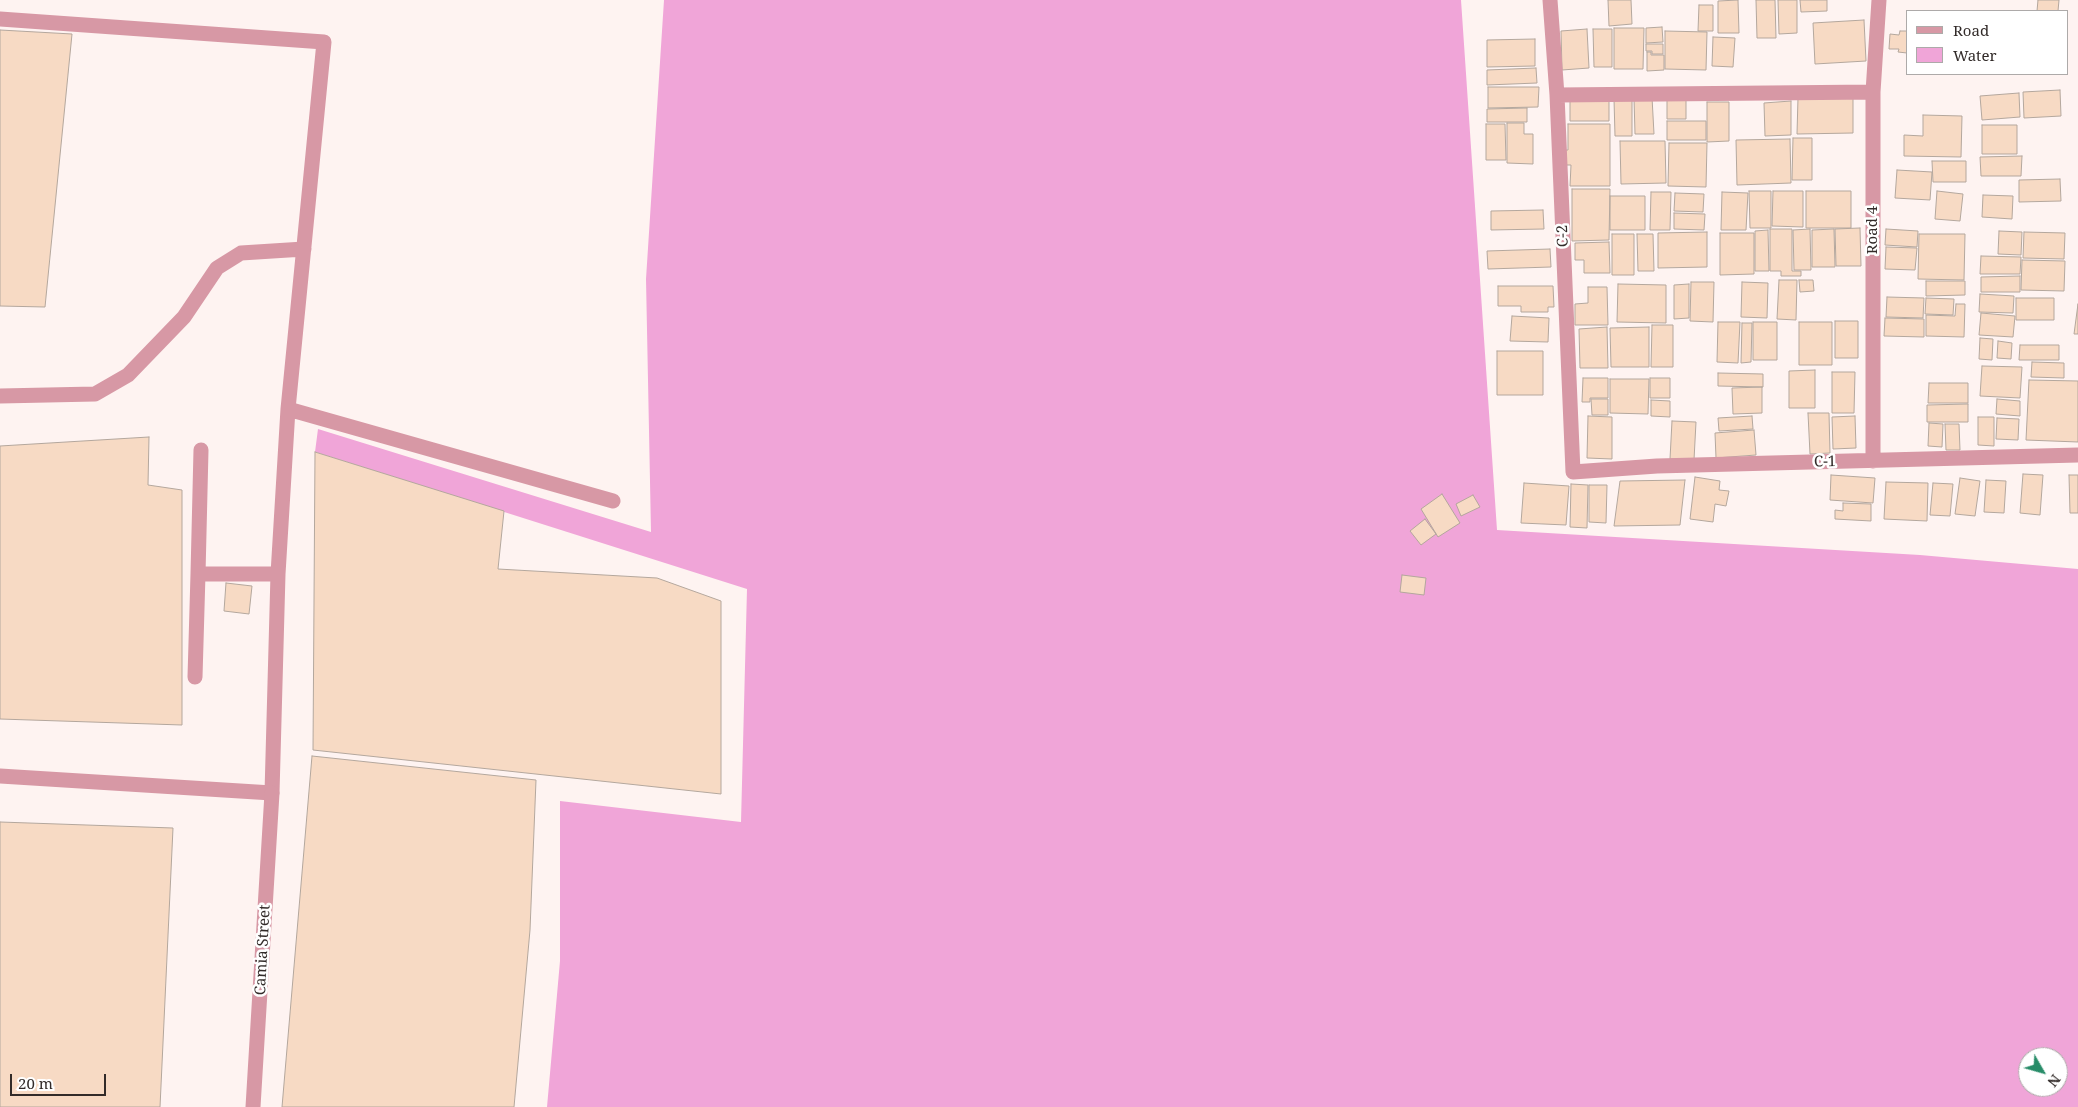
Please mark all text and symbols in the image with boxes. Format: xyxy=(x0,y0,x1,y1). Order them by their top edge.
legend xyxy=(1906,10,2068,75)
text: Road xyxy=(1953,20,1989,40)
text: Water xyxy=(1953,45,1996,65)
street label: Road 4 xyxy=(1864,206,1882,254)
street label: C-2 xyxy=(1554,225,1572,247)
street label: C-1 xyxy=(1814,453,1836,471)
street label: Camia Street xyxy=(252,904,274,996)
north arrow xyxy=(2018,1047,2068,1097)
scale bar xyxy=(12,1064,109,1096)
text: N xyxy=(2044,1071,2065,1091)
text: 20 m xyxy=(18,1073,53,1093)

